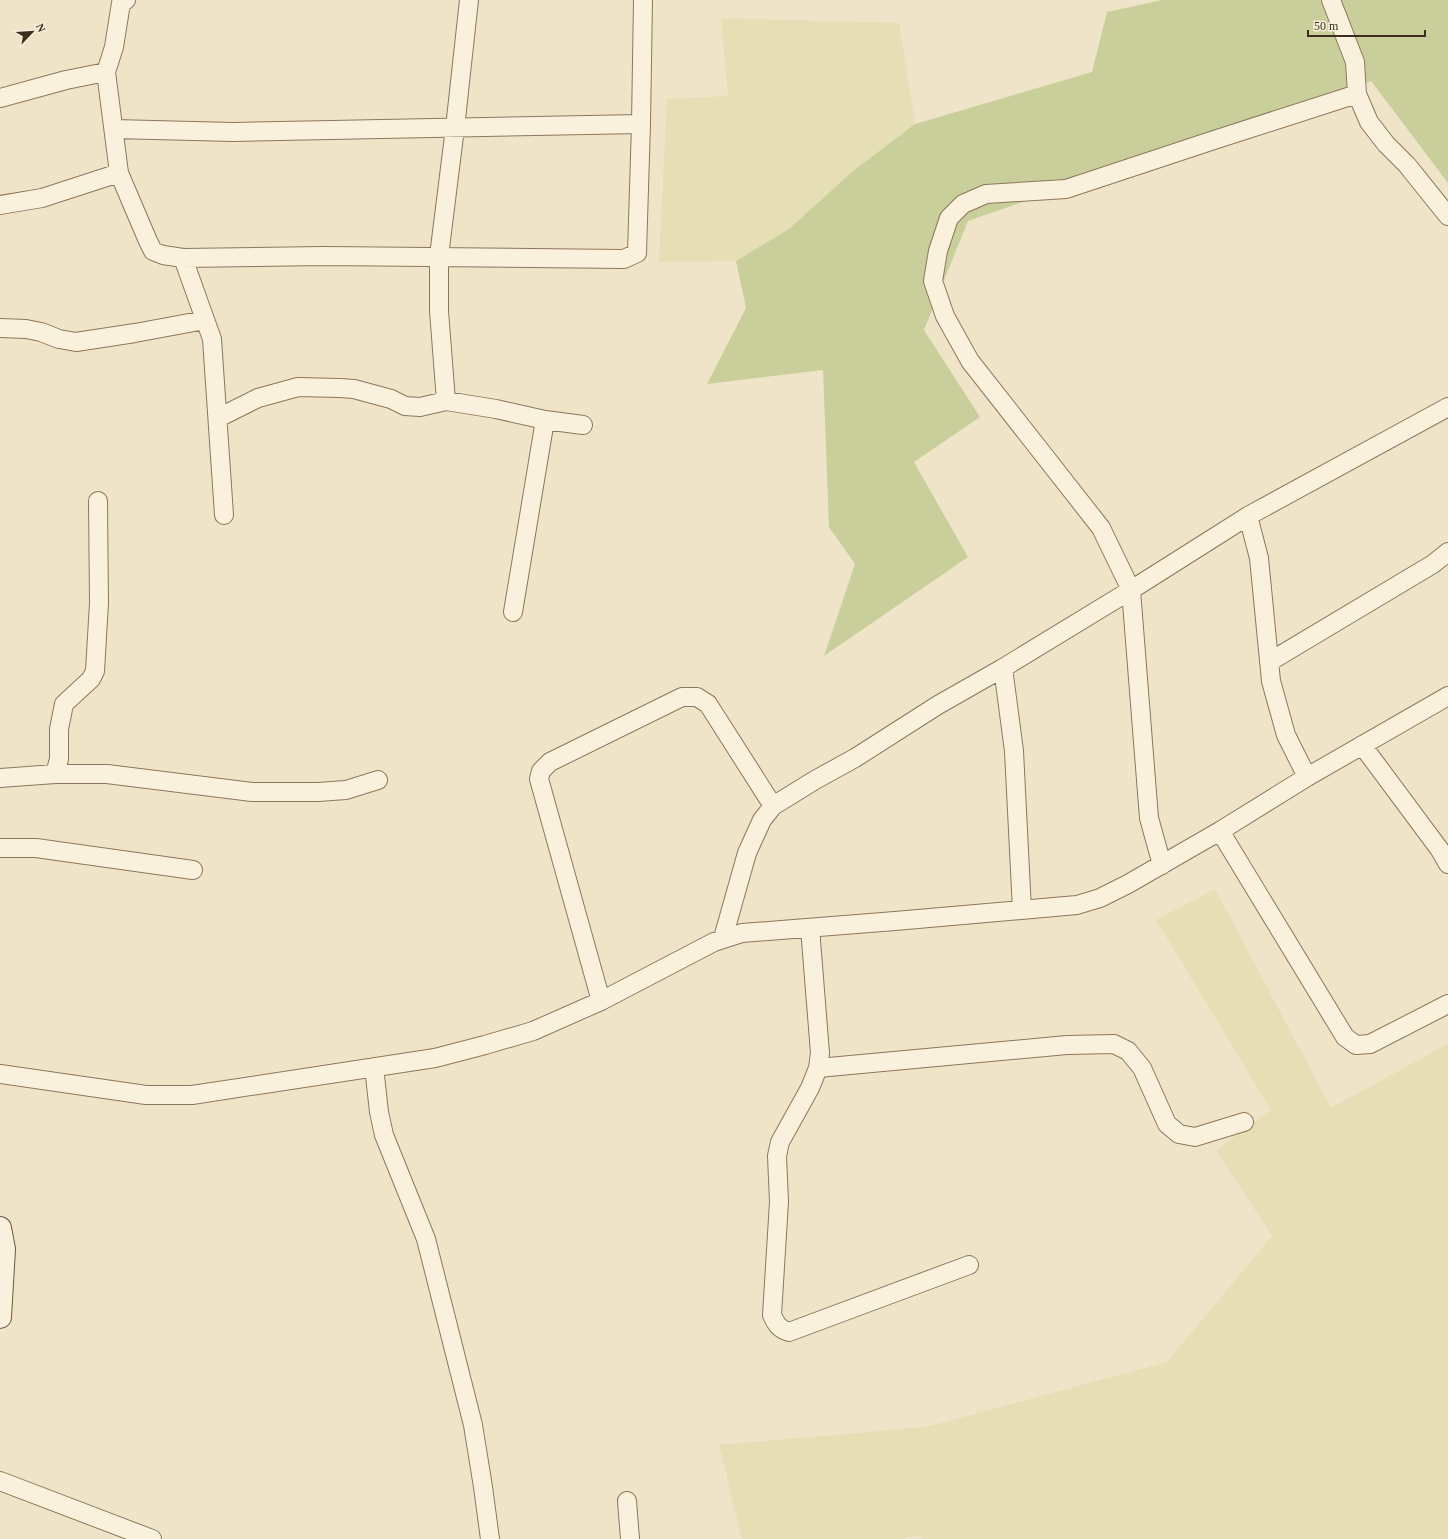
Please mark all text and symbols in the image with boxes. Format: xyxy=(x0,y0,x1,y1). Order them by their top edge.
north arrow xyxy=(12,12,52,52)
scale bar xyxy=(1308,12,1425,38)
text: 50 m xyxy=(1314,19,1339,33)
text: N xyxy=(34,22,48,34)

